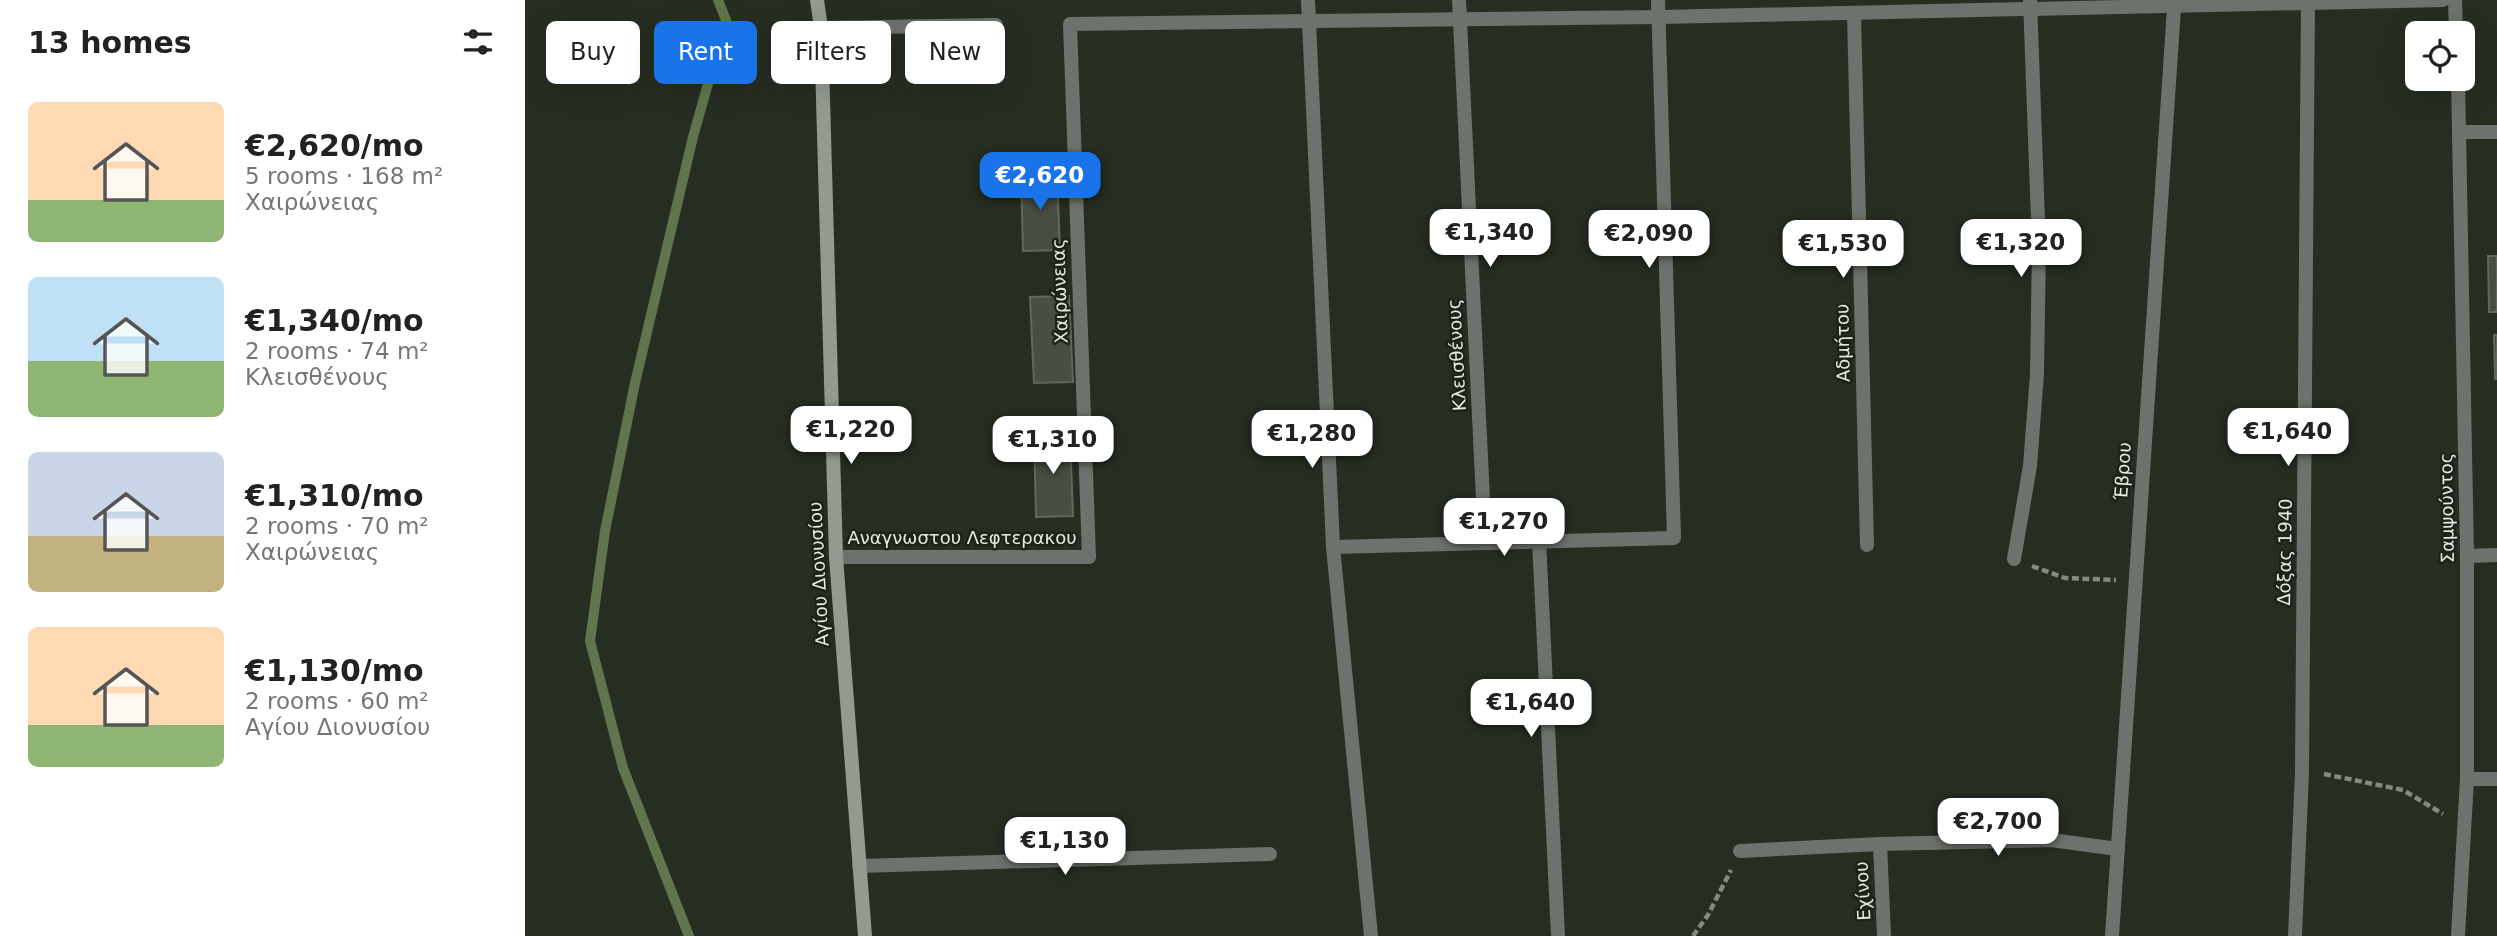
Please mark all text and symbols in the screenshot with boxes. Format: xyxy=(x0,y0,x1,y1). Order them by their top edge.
chip: Buy xyxy=(546,21,640,84)
chip: Rent xyxy=(654,21,757,84)
chip: Filters xyxy=(771,21,891,84)
chip: New xyxy=(905,21,1005,84)
map controls xyxy=(2405,21,2475,91)
button: locate xyxy=(2405,21,2475,91)
icon: filters xyxy=(459,23,497,61)
text: 13 homes xyxy=(28,25,192,60)
text: €2,620/mo xyxy=(245,128,424,163)
icon: home xyxy=(84,130,168,214)
pin: €2,620 xyxy=(983,152,1097,212)
text: €2,620 xyxy=(996,162,1084,188)
text: 5 rooms · 168 m² xyxy=(245,163,443,189)
text: Χαιρώνειας xyxy=(245,189,379,215)
pin: €1,340 xyxy=(1433,210,1547,269)
pin: €2,090 xyxy=(1592,210,1706,270)
text: €1,340 xyxy=(1446,219,1534,245)
pin: €1,320 xyxy=(1964,219,2078,279)
text: €2,090 xyxy=(1605,220,1693,246)
pin: €1,530 xyxy=(1786,220,1900,280)
text: €1,320 xyxy=(1977,229,2065,255)
text: €1,530 xyxy=(1799,230,1887,256)
street label: Χαιρώνειας xyxy=(1047,238,1072,344)
street label: Κλεισθένους xyxy=(1443,298,1470,412)
text: €1,340/mo xyxy=(245,303,424,338)
street label: Αδμήτου xyxy=(1831,304,1854,382)
icon: home xyxy=(84,305,168,389)
text: 2 rooms · 74 m² xyxy=(245,338,429,364)
text: Κλεισθένους xyxy=(245,364,389,390)
pin: €1,220 xyxy=(794,406,908,466)
pin: €1,640 xyxy=(2231,408,2345,468)
pin: €1,280 xyxy=(1255,410,1369,470)
text: €1,220 xyxy=(807,416,895,442)
pin: €1,310 xyxy=(996,416,1110,476)
text: €1,640 xyxy=(2244,418,2332,444)
text: €1,280 xyxy=(1268,420,1356,446)
text: €1,310 xyxy=(1009,426,1097,452)
street label: Έβρου xyxy=(2110,441,2135,502)
street label: Σαμψούντος xyxy=(2435,453,2458,563)
text: €1,310/mo xyxy=(245,478,424,513)
icon: home xyxy=(84,480,168,564)
pin: €1,270 xyxy=(1447,498,1561,558)
street label: Δόξας 1940 xyxy=(2273,498,2296,606)
street label: Αγίου Διονυσίου xyxy=(804,501,833,647)
text: €1,270 xyxy=(1460,508,1548,534)
text: 2 rooms · 70 m² xyxy=(245,513,429,539)
street label: Αναγνωστου Λεφτερακου xyxy=(847,527,1077,548)
text: Χαιρώνειας xyxy=(245,539,379,565)
text: €1,130/mo xyxy=(245,653,424,688)
icon: home xyxy=(84,655,168,739)
pin: €1,640 xyxy=(1474,680,1588,739)
text: 2 rooms · 60 m² xyxy=(245,688,429,714)
text: €1,640 xyxy=(1487,689,1575,715)
text: Αγίου Διονυσίου xyxy=(245,714,430,740)
pin: €2,700 xyxy=(1941,798,2055,858)
text: €2,700 xyxy=(1954,808,2042,834)
pin: €1,130 xyxy=(1008,818,1122,877)
text: €1,130 xyxy=(1021,827,1109,853)
street label: Εχίνου xyxy=(1850,861,1875,921)

